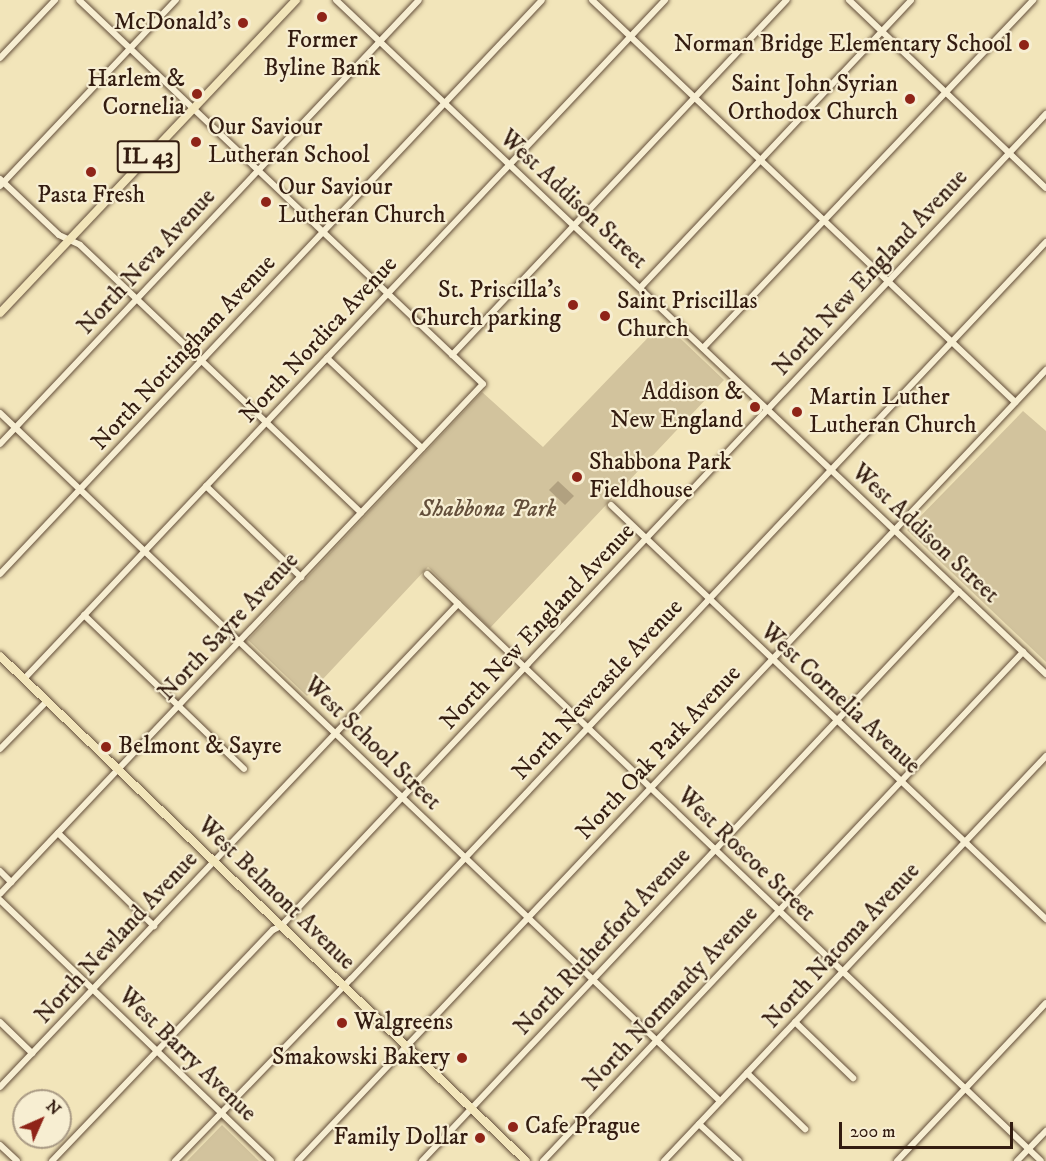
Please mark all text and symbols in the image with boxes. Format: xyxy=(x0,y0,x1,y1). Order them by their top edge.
place label: McDonald's xyxy=(114,9,231,37)
marker: Former Byline Bank xyxy=(315,10,329,24)
marker: McDonald's xyxy=(236,16,250,30)
place label: Former Byline Bank xyxy=(264,27,380,83)
place label: Norman Bridge Elementary School xyxy=(674,31,1012,59)
marker: Norman Bridge Elementary School xyxy=(1017,38,1031,52)
place label: Harlem & Cornelia xyxy=(87,66,185,122)
place label: Saint John Syrian Orthodox Church xyxy=(728,71,898,127)
marker: Harlem & Cornelia xyxy=(190,87,204,101)
marker: Saint John Syrian Orthodox Church xyxy=(903,92,917,106)
place label: Our Saviour Lutheran School xyxy=(208,114,370,170)
street label: West Addison Street xyxy=(493,124,653,276)
marker: Our Saviour Lutheran School xyxy=(189,135,203,149)
road number: IL 43 xyxy=(116,138,180,176)
street label: North New England Avenue xyxy=(768,164,974,382)
marker: Pasta Fresh xyxy=(84,165,98,179)
place label: Our Saviour Lutheran Church xyxy=(278,174,446,230)
place label: Pasta Fresh xyxy=(37,182,145,210)
street label: North Neva Avenue xyxy=(72,183,222,341)
marker: Our Saviour Lutheran Church xyxy=(259,195,273,209)
street label: North Nottingham Avenue xyxy=(86,249,282,457)
street label: North Nordica Avenue xyxy=(234,251,404,429)
place label: St. Priscilla's Church parking xyxy=(411,277,561,333)
place label: Saint Priscillas Church xyxy=(617,288,757,344)
marker: St. Priscilla's Church parking xyxy=(566,298,580,312)
marker: Saint Priscillas Church xyxy=(598,309,612,323)
place label: Addison & New England xyxy=(610,379,743,435)
place label: Martin Luther Lutheran Church xyxy=(809,384,977,440)
marker: Addison & New England xyxy=(748,400,762,414)
marker: Martin Luther Lutheran Church xyxy=(790,405,804,419)
place label: Shabbona Park Fieldhouse xyxy=(589,449,731,505)
street label: West Addison Street xyxy=(845,458,1005,610)
marker: Shabbona Park Fieldhouse xyxy=(570,470,584,484)
park label: Shabbona Park xyxy=(420,496,556,524)
street label: North New England Avenue xyxy=(435,518,641,736)
street label: North Sayre Avenue xyxy=(153,547,305,707)
street label: North Newcastle Avenue xyxy=(507,593,689,787)
street label: West Cornelia Avenue xyxy=(754,617,926,781)
street label: North Oak Park Avenue xyxy=(571,660,747,846)
street label: West School Street xyxy=(297,671,447,817)
place label: Belmont & Sayre xyxy=(118,733,282,761)
marker: Belmont & Sayre xyxy=(99,740,113,754)
street label: West Roscoe Street xyxy=(671,782,821,928)
street label: West Belmont Avenue xyxy=(191,811,361,977)
street label: North Rutherford Avenue xyxy=(509,842,697,1042)
street label: North Newland Avenue xyxy=(30,846,204,1030)
street label: North Natoma Avenue xyxy=(758,857,926,1035)
street label: North Normandy Avenue xyxy=(578,900,764,1098)
street label: West Barry Avenue xyxy=(112,982,262,1128)
place label: Walgreens xyxy=(354,1009,453,1037)
marker: Walgreens xyxy=(335,1016,349,1030)
place label: Smakowski Bakery xyxy=(272,1044,450,1072)
marker: Smakowski Bakery xyxy=(455,1051,469,1065)
north arrow xyxy=(12,1089,72,1149)
text: N xyxy=(42,1096,65,1119)
scale bar xyxy=(842,1110,1016,1148)
place label: Cafe Prague xyxy=(525,1113,640,1141)
marker: Cafe Prague xyxy=(506,1120,520,1134)
text: 200 m xyxy=(850,1121,896,1143)
place label: Family Dollar xyxy=(333,1124,468,1152)
marker: Family Dollar xyxy=(473,1131,487,1145)

